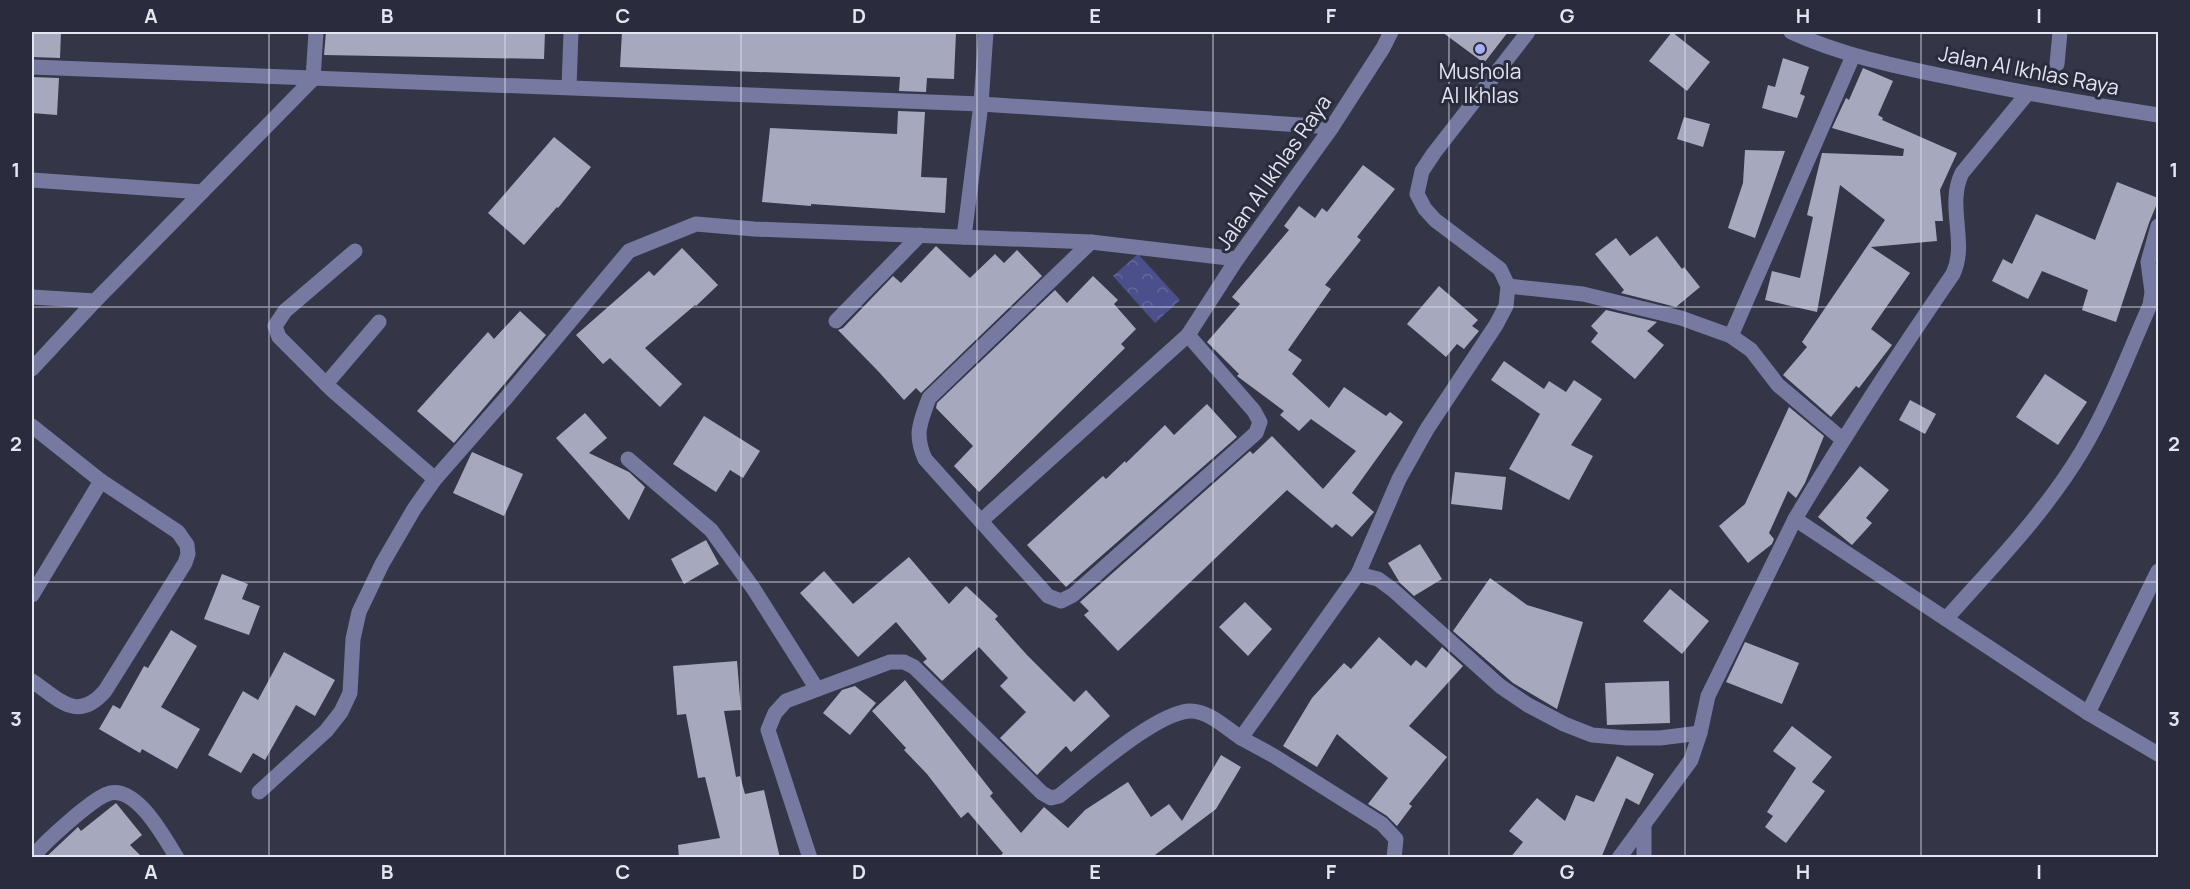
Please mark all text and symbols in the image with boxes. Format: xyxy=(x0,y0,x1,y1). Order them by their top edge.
text: A xyxy=(144,2,158,29)
text: B xyxy=(381,2,394,29)
text: C xyxy=(616,2,630,29)
text: D xyxy=(852,2,866,29)
text: E xyxy=(1089,2,1101,29)
text: F xyxy=(1326,2,1337,29)
text: G xyxy=(1560,2,1575,29)
text: H xyxy=(1796,2,1810,29)
text: I xyxy=(2036,2,2042,29)
street label: Jalan Al Ikhlas Raya xyxy=(1936,39,2122,101)
marker: Mushola Al Ikhlas xyxy=(1473,42,1487,56)
place label: Mushola Al Ikhlas xyxy=(1439,57,1521,109)
street label: Jalan Al Ikhlas Raya xyxy=(1209,89,1337,255)
text: 1 xyxy=(12,156,20,183)
text: 1 xyxy=(2170,156,2178,183)
text: 2 xyxy=(10,430,22,457)
text: 2 xyxy=(2168,430,2180,457)
text: 3 xyxy=(10,705,22,732)
text: 3 xyxy=(2168,705,2180,732)
text: A xyxy=(144,858,158,885)
text: B xyxy=(381,858,394,885)
text: C xyxy=(616,858,630,885)
text: D xyxy=(852,858,866,885)
text: E xyxy=(1089,858,1101,885)
text: F xyxy=(1326,858,1337,885)
text: G xyxy=(1560,858,1575,885)
text: H xyxy=(1796,858,1810,885)
text: I xyxy=(2036,858,2042,885)

